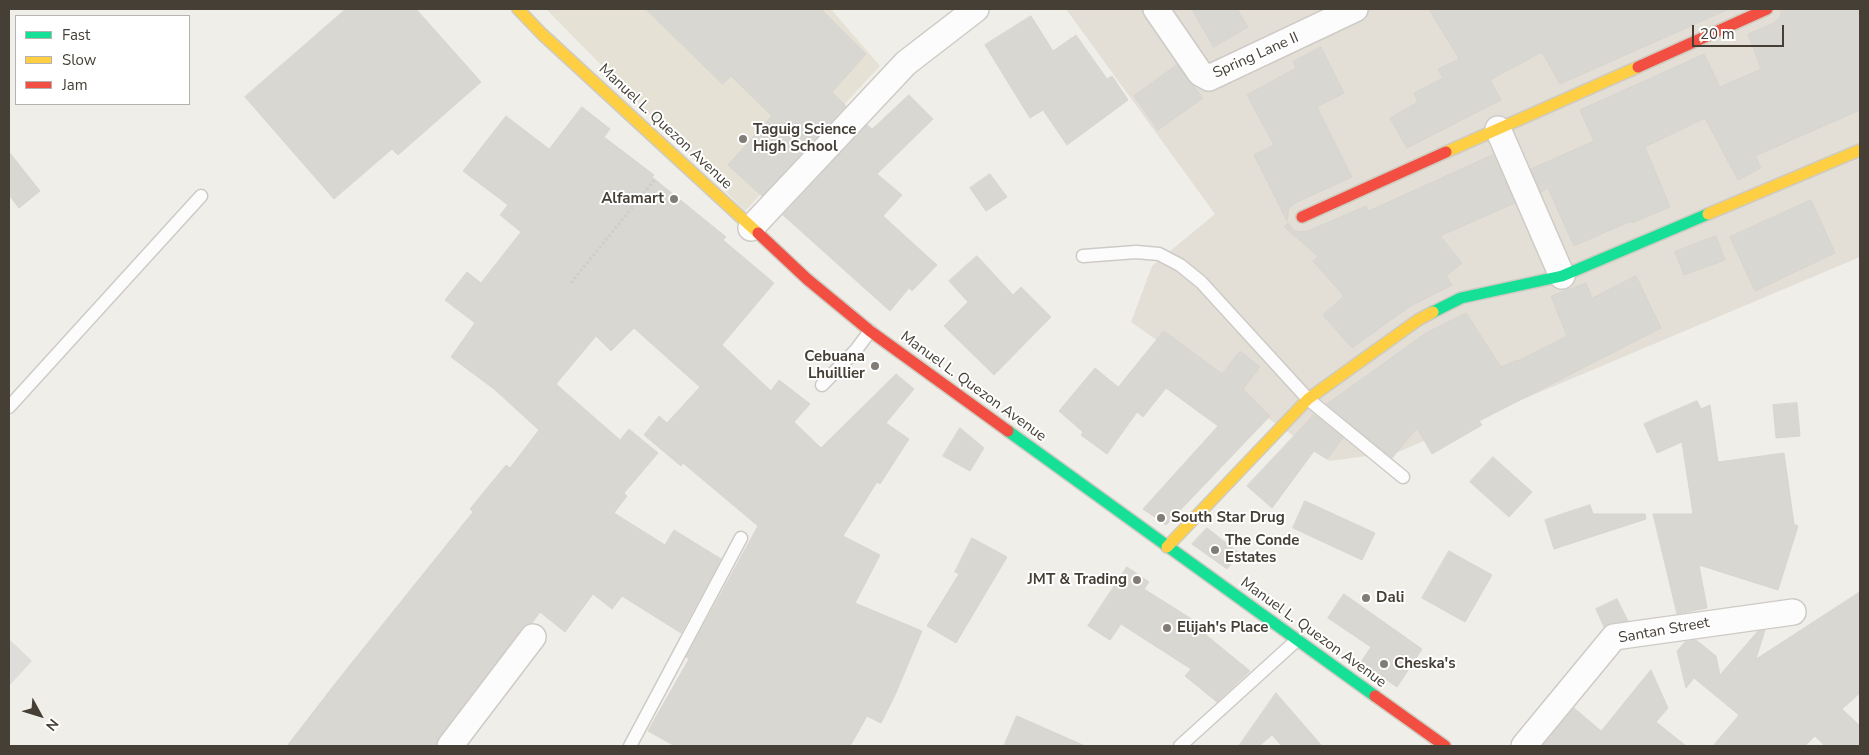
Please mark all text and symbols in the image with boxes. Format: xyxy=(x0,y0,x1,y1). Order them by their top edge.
legend xyxy=(15,15,190,105)
scale bar xyxy=(1694,15,1786,47)
text: 20 m xyxy=(1700,24,1735,44)
text: Fast xyxy=(62,25,90,45)
street label: Spring Lane II xyxy=(1210,29,1302,83)
text: Slow xyxy=(62,50,96,70)
street label: Manuel L. Quezon Avenue xyxy=(595,60,735,194)
text: Jam xyxy=(62,75,88,95)
place label: Taguig Science High School xyxy=(753,121,856,156)
marker: Taguig Science High School xyxy=(737,133,749,145)
place label: Alfamart xyxy=(601,190,664,208)
marker: Alfamart xyxy=(668,193,680,205)
street label: Manuel L. Quezon Avenue xyxy=(897,328,1049,446)
place label: Cebuana Lhuillier xyxy=(804,348,865,383)
marker: Cebuana Lhuillier xyxy=(869,360,881,372)
place label: South Star Drug xyxy=(1171,509,1285,527)
marker: South Star Drug xyxy=(1155,512,1167,524)
place label: The Conde Estates xyxy=(1225,532,1299,567)
marker: The Conde Estates xyxy=(1209,544,1221,556)
place label: JMT & Trading xyxy=(1028,571,1127,589)
marker: JMT & Trading xyxy=(1131,574,1143,586)
street label: Manuel L. Quezon Avenue xyxy=(1237,574,1389,692)
place label: Dali xyxy=(1376,589,1404,607)
marker: Dali xyxy=(1360,592,1372,604)
street label: Santan Street xyxy=(1617,614,1711,648)
place label: Elijah's Place xyxy=(1177,619,1268,637)
marker: Elijah's Place xyxy=(1161,622,1173,634)
place label: Cheska's xyxy=(1394,655,1456,673)
marker: Cheska's xyxy=(1378,658,1390,670)
north arrow xyxy=(15,690,65,740)
text: N xyxy=(41,715,63,735)

